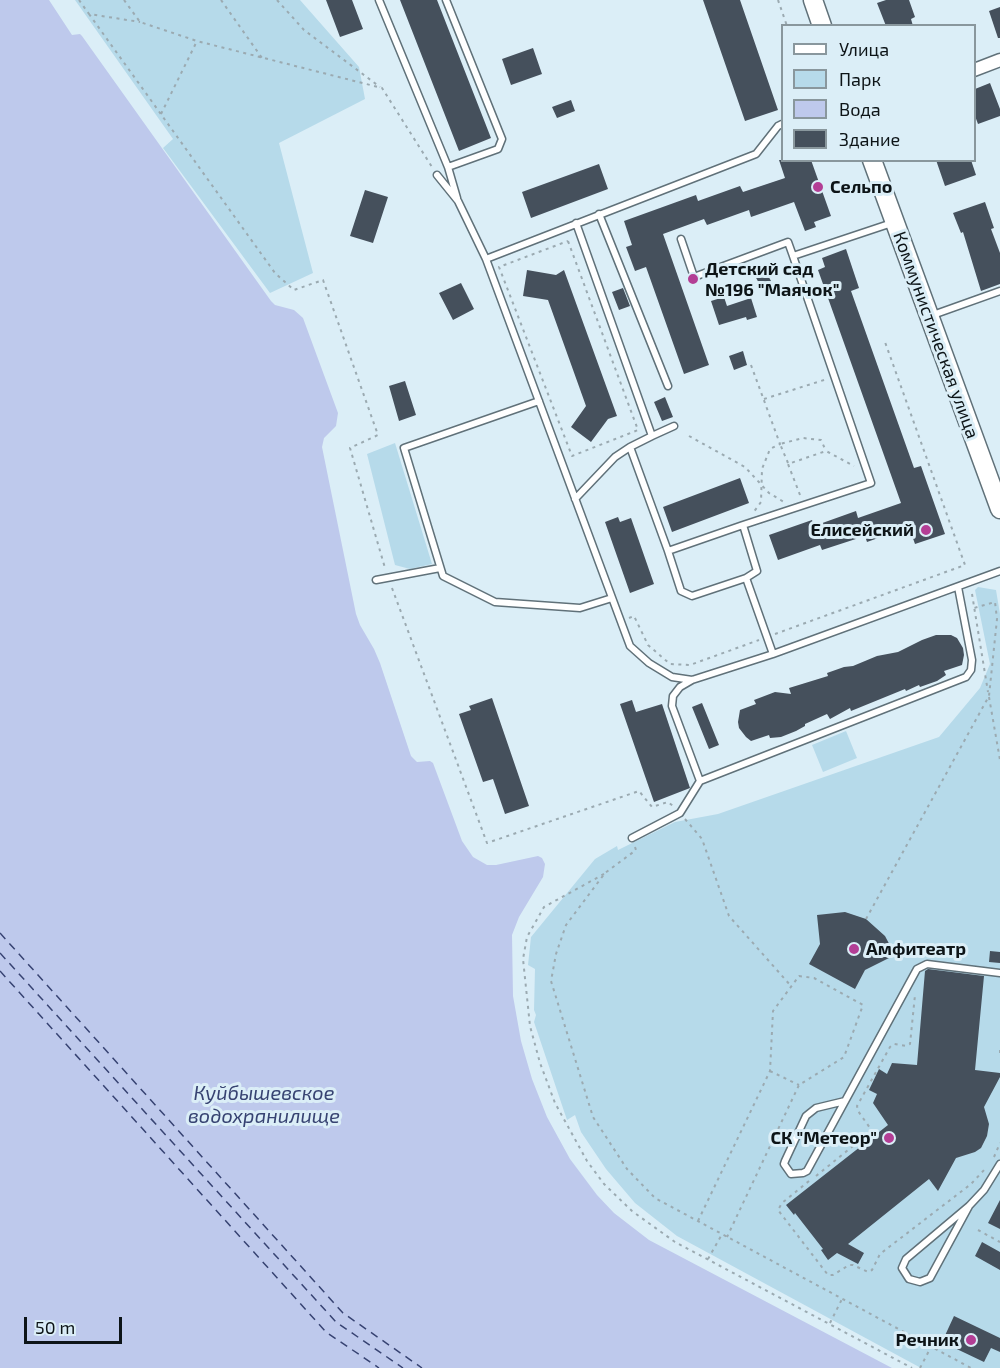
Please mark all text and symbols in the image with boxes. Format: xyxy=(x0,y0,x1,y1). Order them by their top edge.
legend xyxy=(781,24,976,162)
text: Улица xyxy=(839,38,889,60)
text: Парк xyxy=(839,68,881,90)
text: Вода xyxy=(839,98,881,120)
text: Здание xyxy=(839,128,900,150)
place label: Сельпо xyxy=(830,176,892,198)
marker: Сельпо xyxy=(811,180,825,194)
street label: Коммунистическая улица xyxy=(888,229,984,441)
place label: Детский сад №196 "Маячок" xyxy=(705,258,839,300)
marker: Детский сад №196 "Маячок" xyxy=(686,272,700,286)
place label: Елисейский xyxy=(810,519,914,541)
marker: Елисейский xyxy=(919,523,933,537)
place label: Амфитеатр xyxy=(866,938,966,960)
marker: Амфитеатр xyxy=(847,942,861,956)
water label: Куйбышевское водохранилище xyxy=(188,1081,340,1128)
place label: СК "Метеор" xyxy=(770,1127,877,1149)
marker: СК "Метеор" xyxy=(882,1131,896,1145)
scale bar xyxy=(27,1305,124,1343)
text: 50 m xyxy=(35,1316,75,1338)
place label: Речник xyxy=(895,1329,959,1351)
marker: Речник xyxy=(964,1333,978,1347)

